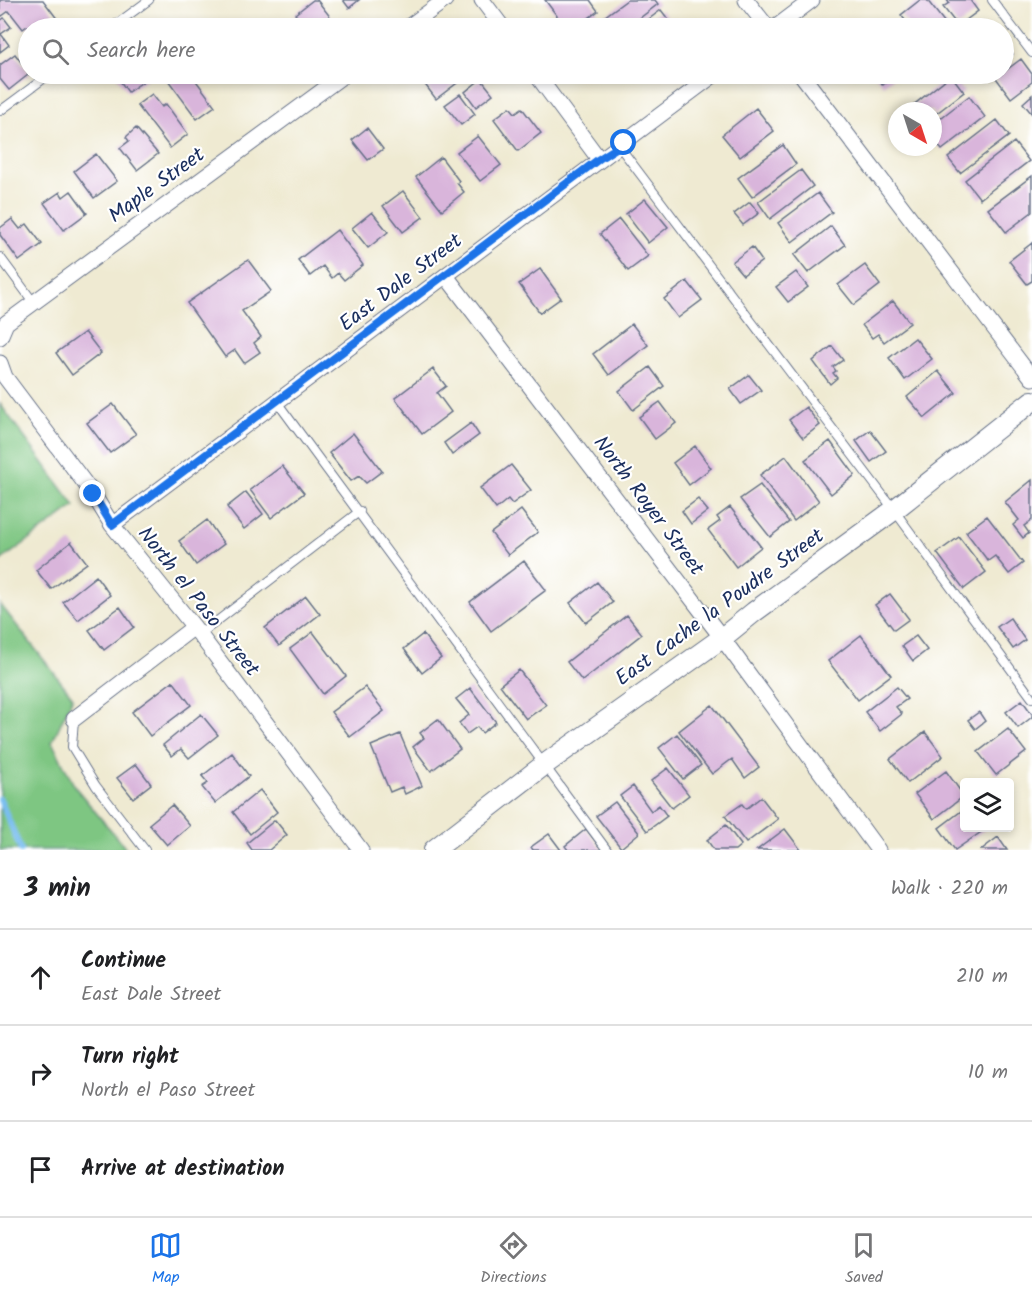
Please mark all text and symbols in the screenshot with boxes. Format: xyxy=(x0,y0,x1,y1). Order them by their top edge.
search box xyxy=(18,18,1014,84)
text: Search here xyxy=(87,34,195,69)
icon: search xyxy=(39,35,72,68)
north arrow xyxy=(888,102,942,156)
route start xyxy=(610,129,636,155)
street label: Maple Street xyxy=(102,139,213,232)
street label: East Dale Street xyxy=(332,225,470,341)
street label: North Royer Street xyxy=(584,429,712,584)
route end xyxy=(79,480,105,506)
street label: North el Paso Street xyxy=(129,520,268,685)
street label: East Cache la Poudre Street xyxy=(609,520,832,695)
map controls xyxy=(960,778,1014,832)
button: layers xyxy=(960,778,1014,832)
text: 3 min xyxy=(24,868,91,910)
text: Walk · 220 m xyxy=(891,873,1008,905)
text: Continue xyxy=(81,944,166,979)
icon: ahead xyxy=(24,961,57,994)
text: 210 m xyxy=(956,961,1008,993)
text: East Dale Street xyxy=(81,979,221,1011)
text: Turn right xyxy=(81,1040,179,1075)
icon: right xyxy=(24,1057,57,1090)
text: 10 m xyxy=(968,1057,1008,1089)
text: North el Paso Street xyxy=(81,1075,255,1107)
text: Arrive at destination xyxy=(81,1152,284,1187)
icon: arrive xyxy=(24,1153,57,1186)
tab: Map xyxy=(149,1229,182,1290)
tab: Directions xyxy=(480,1229,547,1290)
tab: Saved xyxy=(845,1229,883,1290)

